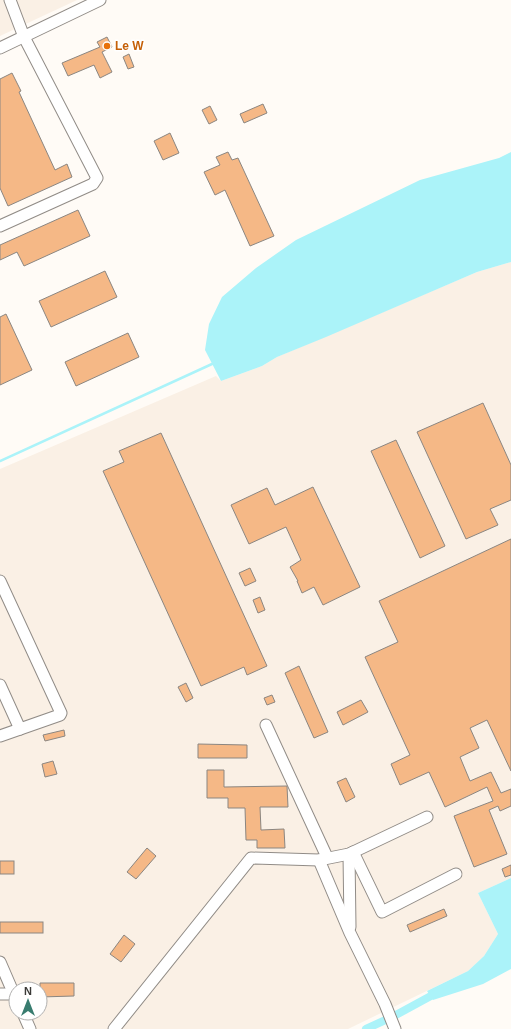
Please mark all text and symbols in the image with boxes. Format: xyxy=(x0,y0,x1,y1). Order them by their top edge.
place label: Le W xyxy=(115,39,144,53)
marker: Le W xyxy=(102,41,112,51)
north arrow xyxy=(8,981,48,1021)
text: N xyxy=(24,985,32,997)

